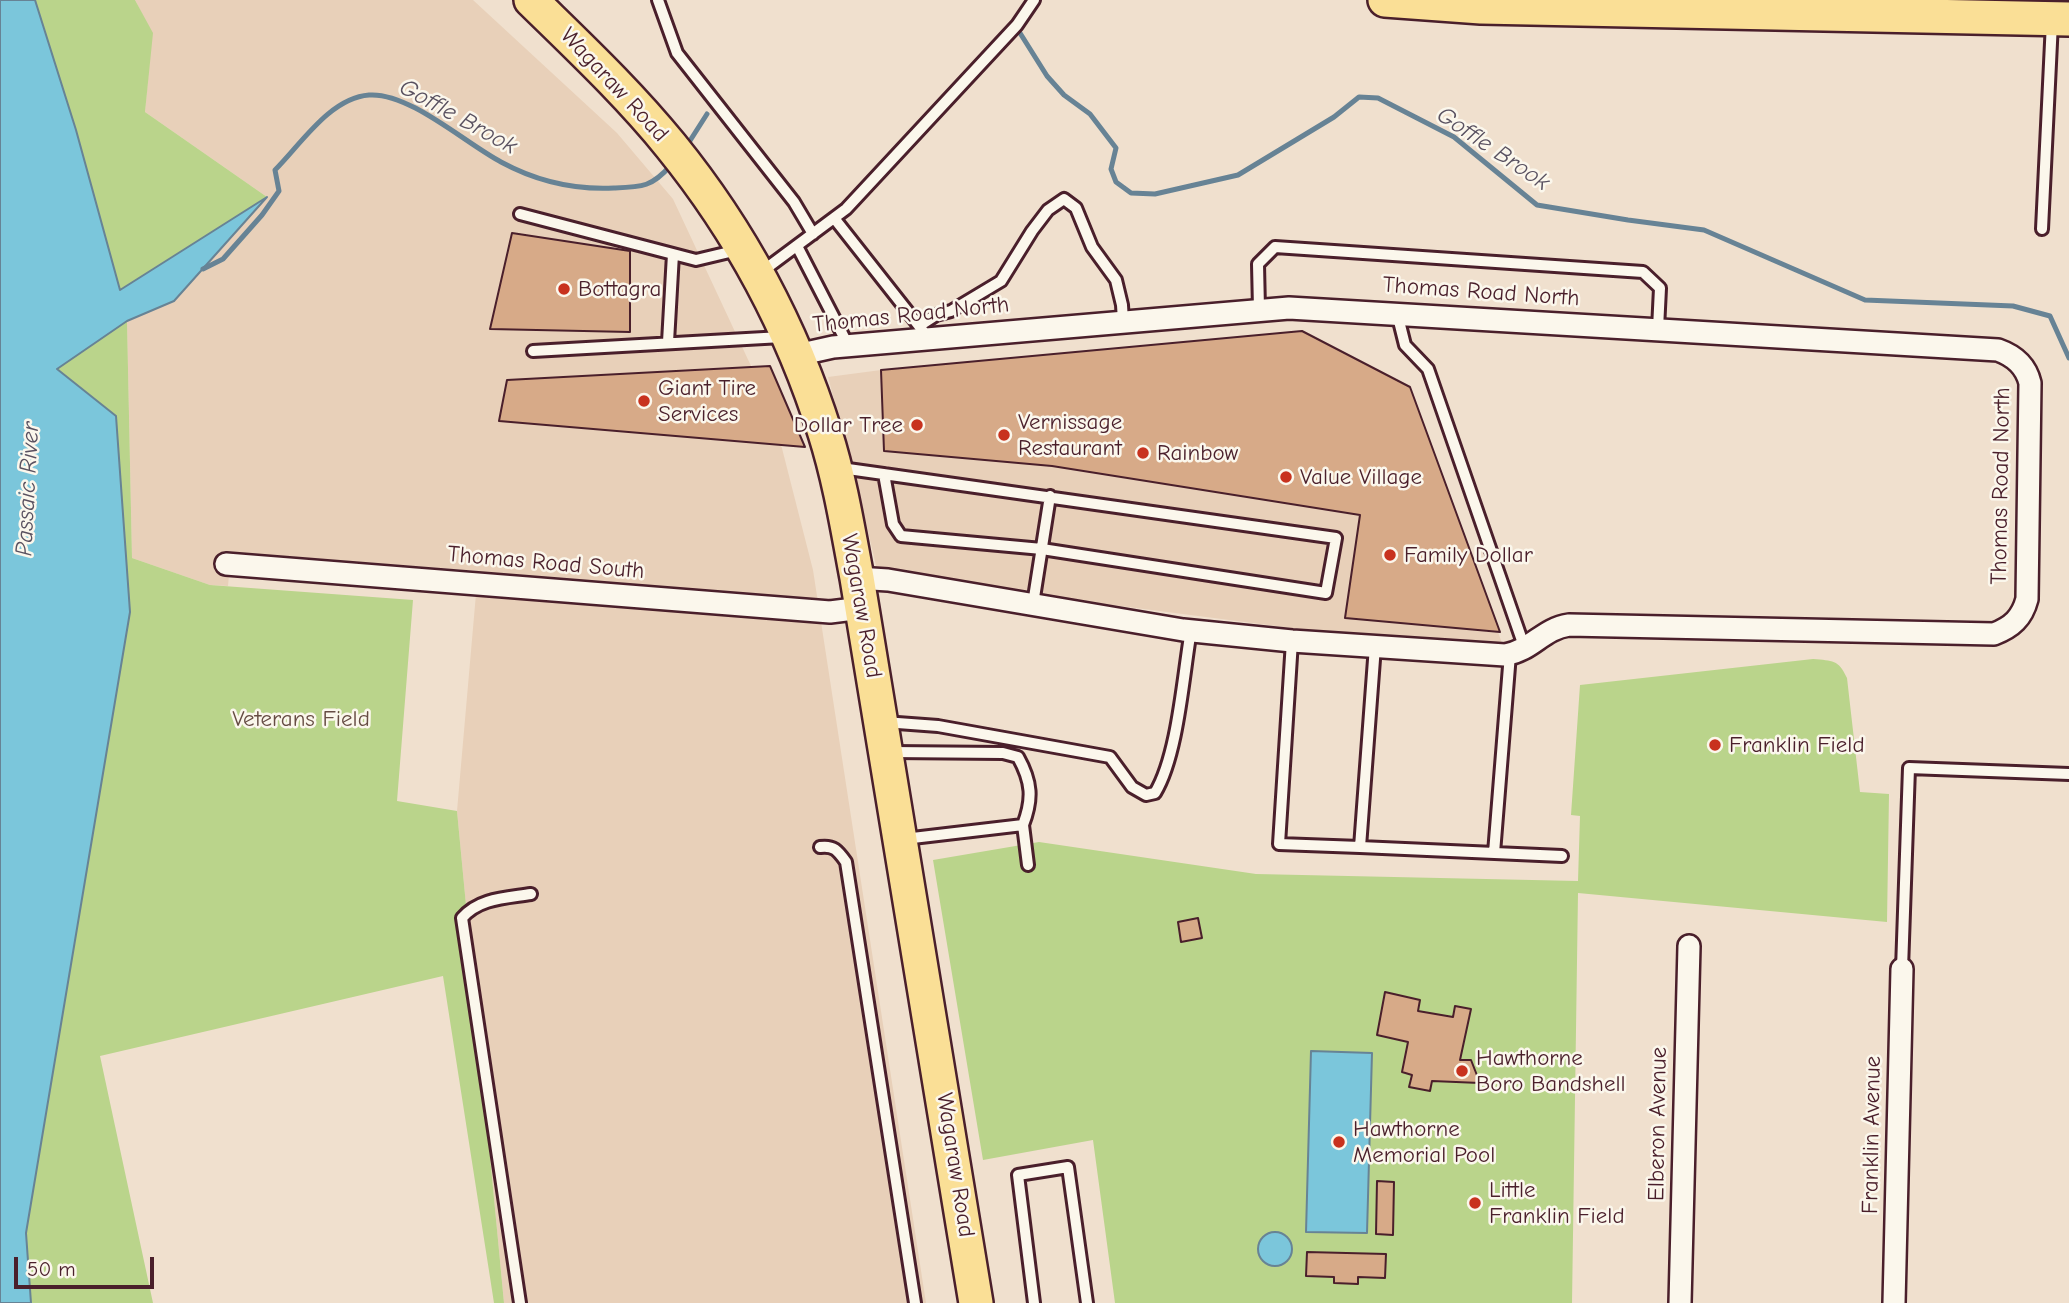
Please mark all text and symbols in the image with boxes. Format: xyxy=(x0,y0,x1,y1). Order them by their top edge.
street label: Wagaraw Road xyxy=(554,22,674,148)
water label: Goffle Brook xyxy=(394,73,522,161)
water label: Goffle Brook xyxy=(1431,101,1555,197)
street label: Thomas Road North xyxy=(1382,271,1580,313)
place label: Bottagra xyxy=(578,275,661,303)
marker: Bottagra xyxy=(556,281,572,297)
street label: Thomas Road North xyxy=(811,291,1011,339)
place label: Giant Tire Services xyxy=(658,374,756,428)
street label: Thomas Road North xyxy=(1985,387,2017,585)
marker: Giant Tire Services xyxy=(636,393,652,409)
place label: Vernissage Restaurant xyxy=(1018,408,1122,462)
place label: Dollar Tree xyxy=(794,411,903,439)
marker: Dollar Tree xyxy=(909,417,925,433)
water label: Passaic River xyxy=(10,421,46,557)
marker: Vernissage Restaurant xyxy=(996,427,1012,443)
place label: Rainbow xyxy=(1157,439,1238,467)
marker: Rainbow xyxy=(1135,445,1151,461)
place label: Value Village xyxy=(1300,463,1422,491)
marker: Value Village xyxy=(1278,469,1294,485)
street label: Wagaraw Road xyxy=(835,532,887,680)
street label: Thomas Road South xyxy=(446,541,646,585)
place label: Family Dollar xyxy=(1404,541,1533,569)
marker: Family Dollar xyxy=(1382,547,1398,563)
park label: Veterans Field xyxy=(232,705,370,733)
place label: Franklin Field xyxy=(1729,731,1865,759)
marker: Franklin Field xyxy=(1707,737,1723,753)
place label: Hawthorne Boro Bandshell xyxy=(1476,1044,1626,1098)
street label: Elberon Avenue xyxy=(1643,1047,1673,1201)
street label: Franklin Avenue xyxy=(1857,1056,1887,1214)
marker: Hawthorne Boro Bandshell xyxy=(1454,1063,1470,1079)
street label: Wagaraw Road xyxy=(930,1091,980,1239)
place label: Hawthorne Memorial Pool xyxy=(1353,1115,1495,1169)
marker: Hawthorne Memorial Pool xyxy=(1331,1134,1347,1150)
place label: Little Franklin Field xyxy=(1489,1176,1625,1230)
marker: Little Franklin Field xyxy=(1467,1195,1483,1211)
scale bar xyxy=(18,1244,158,1288)
text: 50 m xyxy=(27,1257,76,1281)

